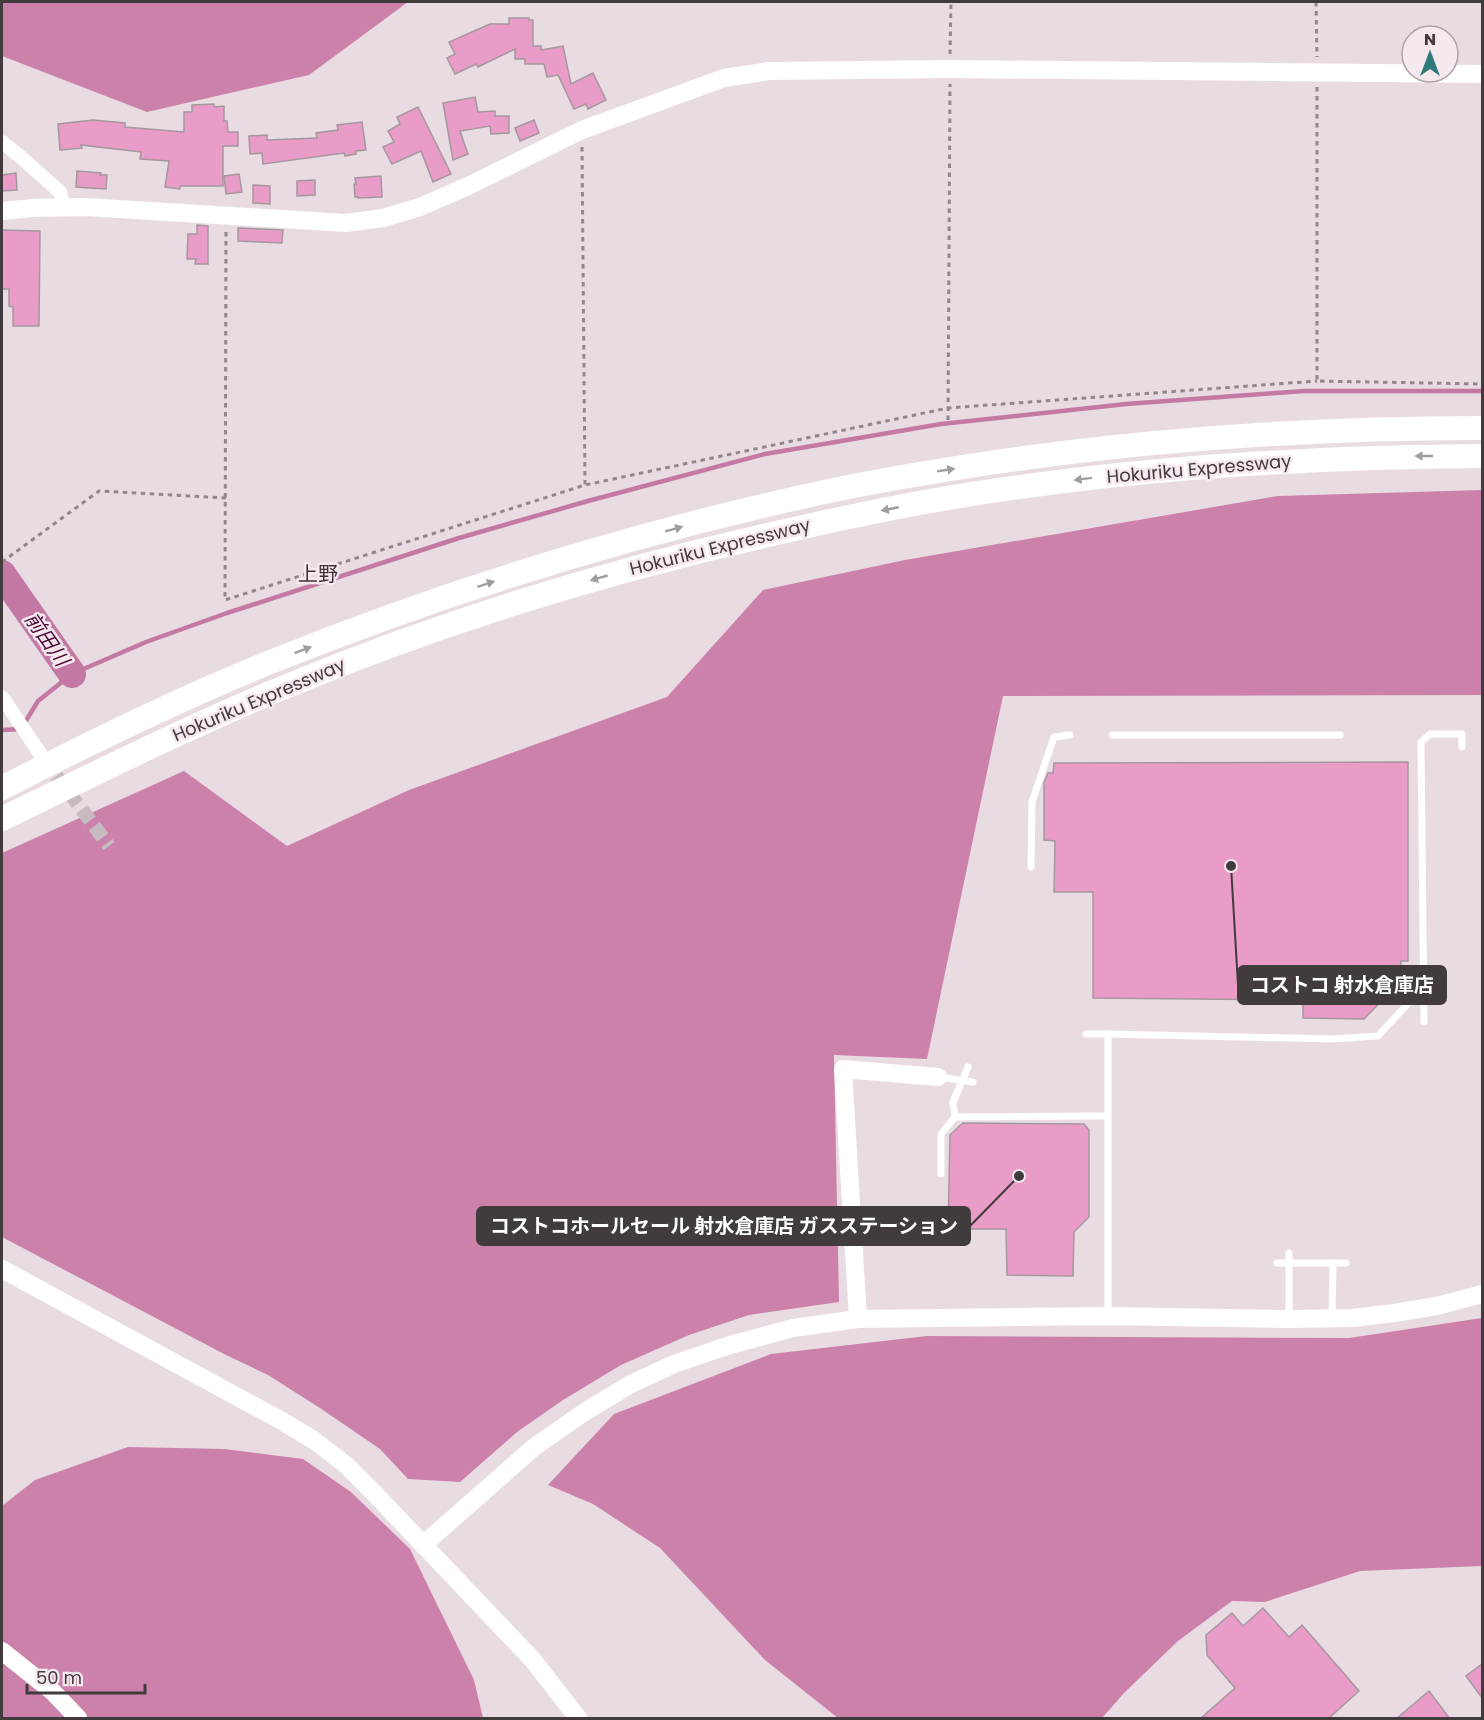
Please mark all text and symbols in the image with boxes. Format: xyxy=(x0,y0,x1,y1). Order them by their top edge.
north arrow xyxy=(1400,24,1460,84)
text: N xyxy=(1424,28,1436,51)
street label: Hokuriku Expressway xyxy=(1106,448,1292,489)
one-way arrow xyxy=(1415,451,1434,461)
one-way arrow xyxy=(937,465,956,474)
one-way arrow xyxy=(1073,474,1092,484)
one-way arrow xyxy=(881,505,900,514)
street label: Hokuriku Expressway xyxy=(627,512,813,581)
one-way arrow xyxy=(664,524,683,534)
district label: 上野 xyxy=(298,560,338,588)
one-way arrow xyxy=(589,574,607,583)
one-way arrow xyxy=(477,579,495,588)
water label: 前田川 xyxy=(18,606,77,673)
one-way arrow xyxy=(294,645,312,654)
street label: Hokuriku Expressway xyxy=(169,652,349,747)
callout: コストコ 射水倉庫店 xyxy=(1238,966,1446,1004)
text: コストコ 射水倉庫店 xyxy=(1250,971,1434,999)
callout: コストコホールセール 射水倉庫店 ガスステーション xyxy=(477,1207,970,1245)
text: コストコホールセール 射水倉庫店 ガスステーション xyxy=(490,1212,958,1240)
scale bar xyxy=(27,1657,146,1695)
text: 50 m xyxy=(36,1665,82,1690)

